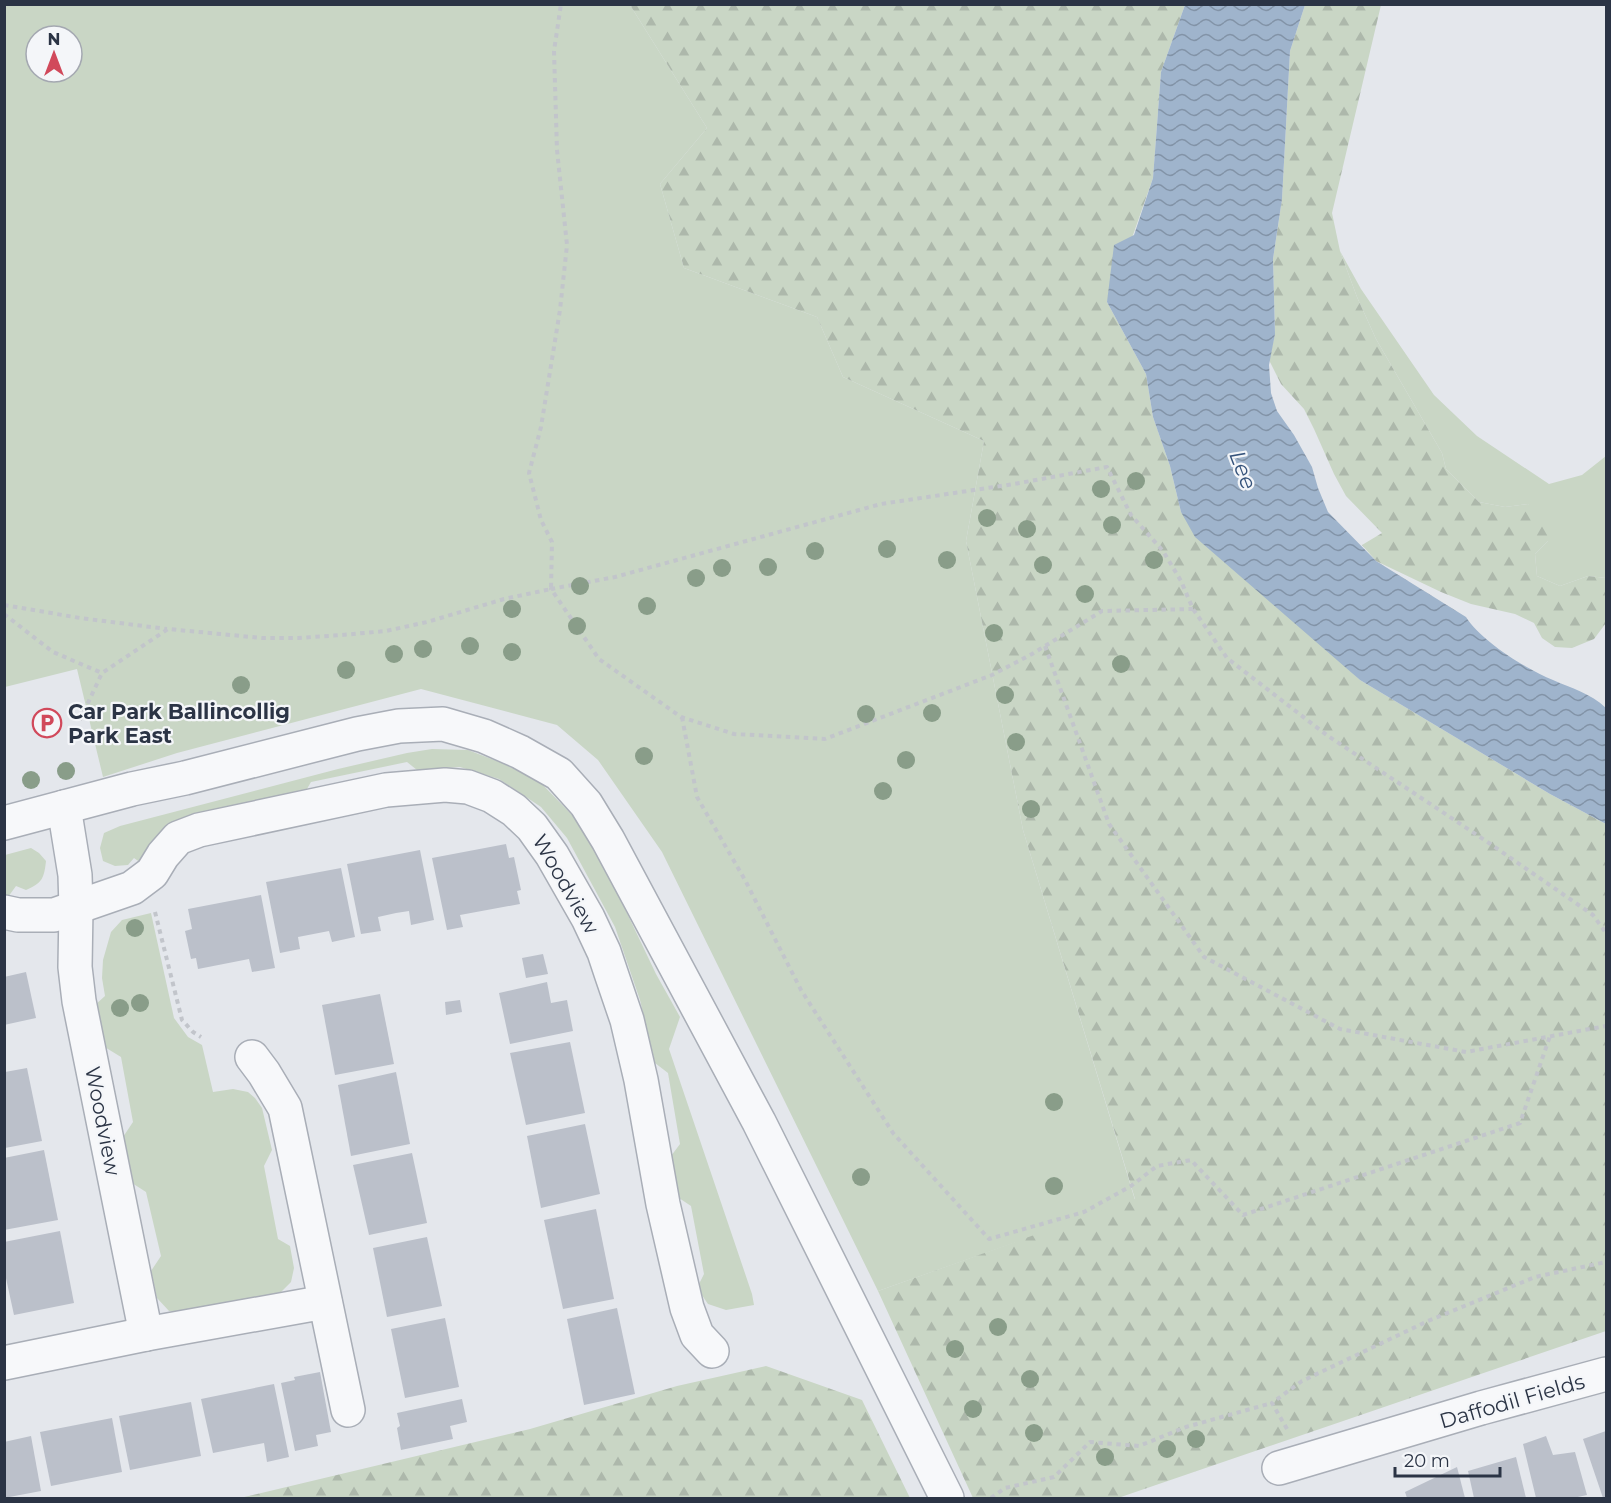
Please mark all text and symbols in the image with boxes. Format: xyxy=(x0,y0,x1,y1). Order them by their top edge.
north arrow xyxy=(24,24,84,84)
text: N xyxy=(48,30,60,49)
water label: Lee xyxy=(1223,447,1263,493)
place label: Car Park Ballincollig Park East xyxy=(68,699,290,748)
parking icon: Car Park Ballincollig Park East xyxy=(31,707,63,739)
street label: Woodview xyxy=(527,830,605,939)
street label: Woodview xyxy=(80,1064,126,1178)
street label: Daffodil Fields xyxy=(1437,1368,1587,1434)
scale bar xyxy=(1395,1440,1500,1478)
text: 20 m xyxy=(1404,1450,1450,1472)

